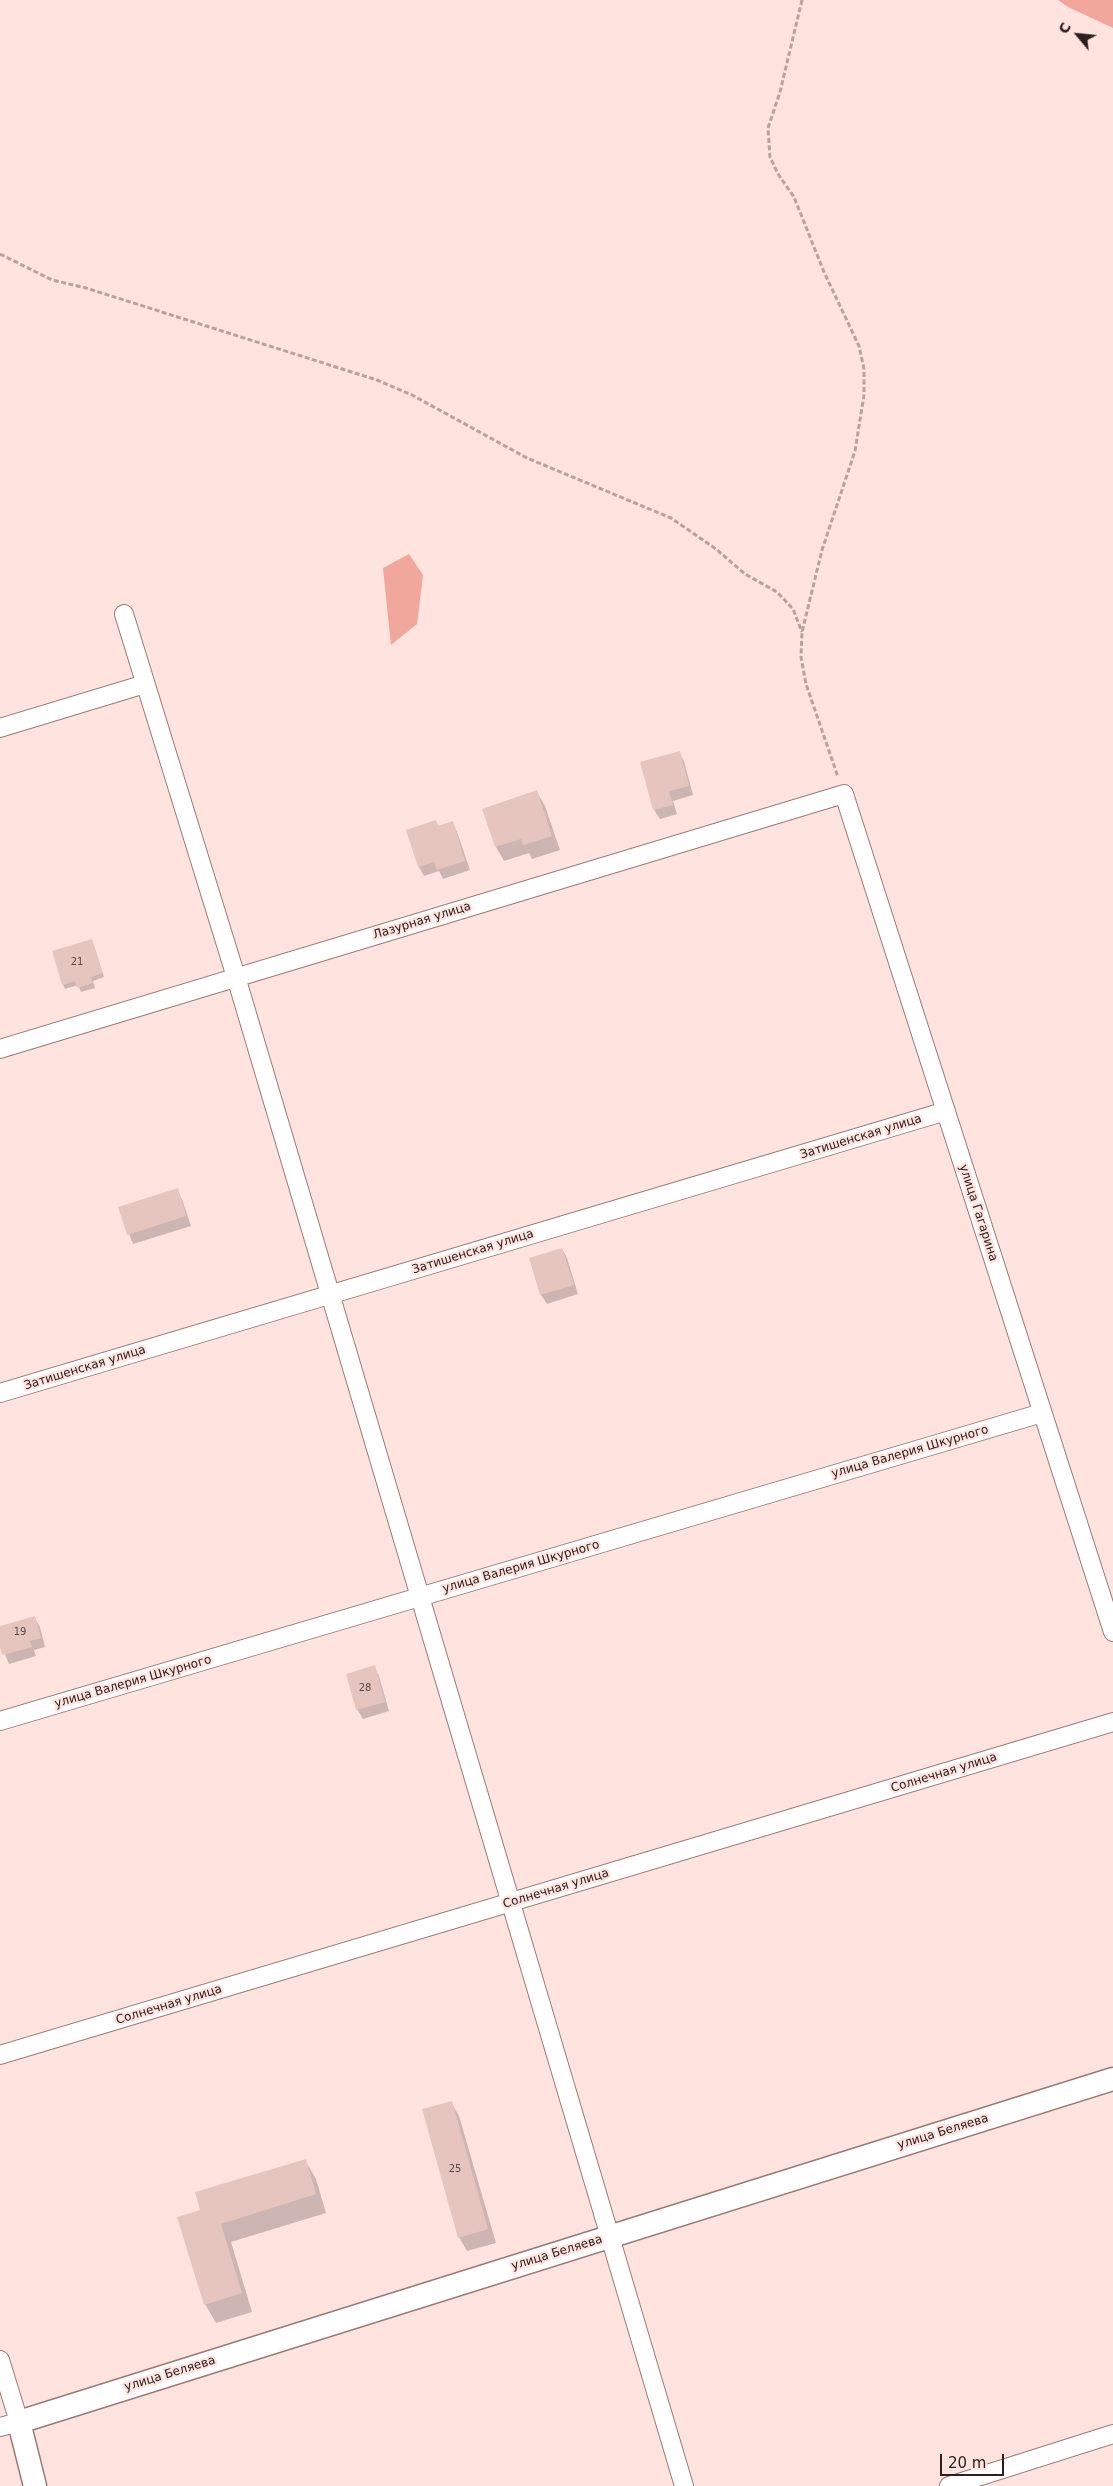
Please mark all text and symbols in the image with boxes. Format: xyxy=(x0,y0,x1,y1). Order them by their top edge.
north arrow xyxy=(1053,10,1103,60)
text: С xyxy=(1055,20,1074,36)
street label: Лазурная улица xyxy=(371,899,473,943)
house number: 21 xyxy=(71,956,83,968)
street label: Затишенская улица xyxy=(798,1112,924,1162)
street label: улица Гагарина xyxy=(956,1163,1000,1263)
street label: Затишенская улица xyxy=(410,1227,536,1277)
street label: Затишенская улица xyxy=(22,1343,148,1393)
street label: улица Валерия Шкурного xyxy=(830,1423,990,1481)
street label: улица Валерия Шкурного xyxy=(441,1538,601,1596)
house number: 19 xyxy=(14,1626,26,1638)
street label: улица Валерия Шкурного xyxy=(53,1653,213,1711)
house number: 28 xyxy=(359,1682,371,1694)
street label: Солнечная улица xyxy=(889,1750,999,1796)
street label: Солнечная улица xyxy=(501,1866,611,1912)
street label: Солнечная улица xyxy=(114,1982,224,2028)
street label: улица Беляева xyxy=(896,2111,990,2153)
house number: 25 xyxy=(449,2163,461,2175)
street label: улица Беляева xyxy=(510,2232,604,2274)
street label: улица Беляева xyxy=(123,2353,217,2395)
scale bar xyxy=(943,2444,1007,2476)
text: 20 m xyxy=(948,2454,986,2472)

